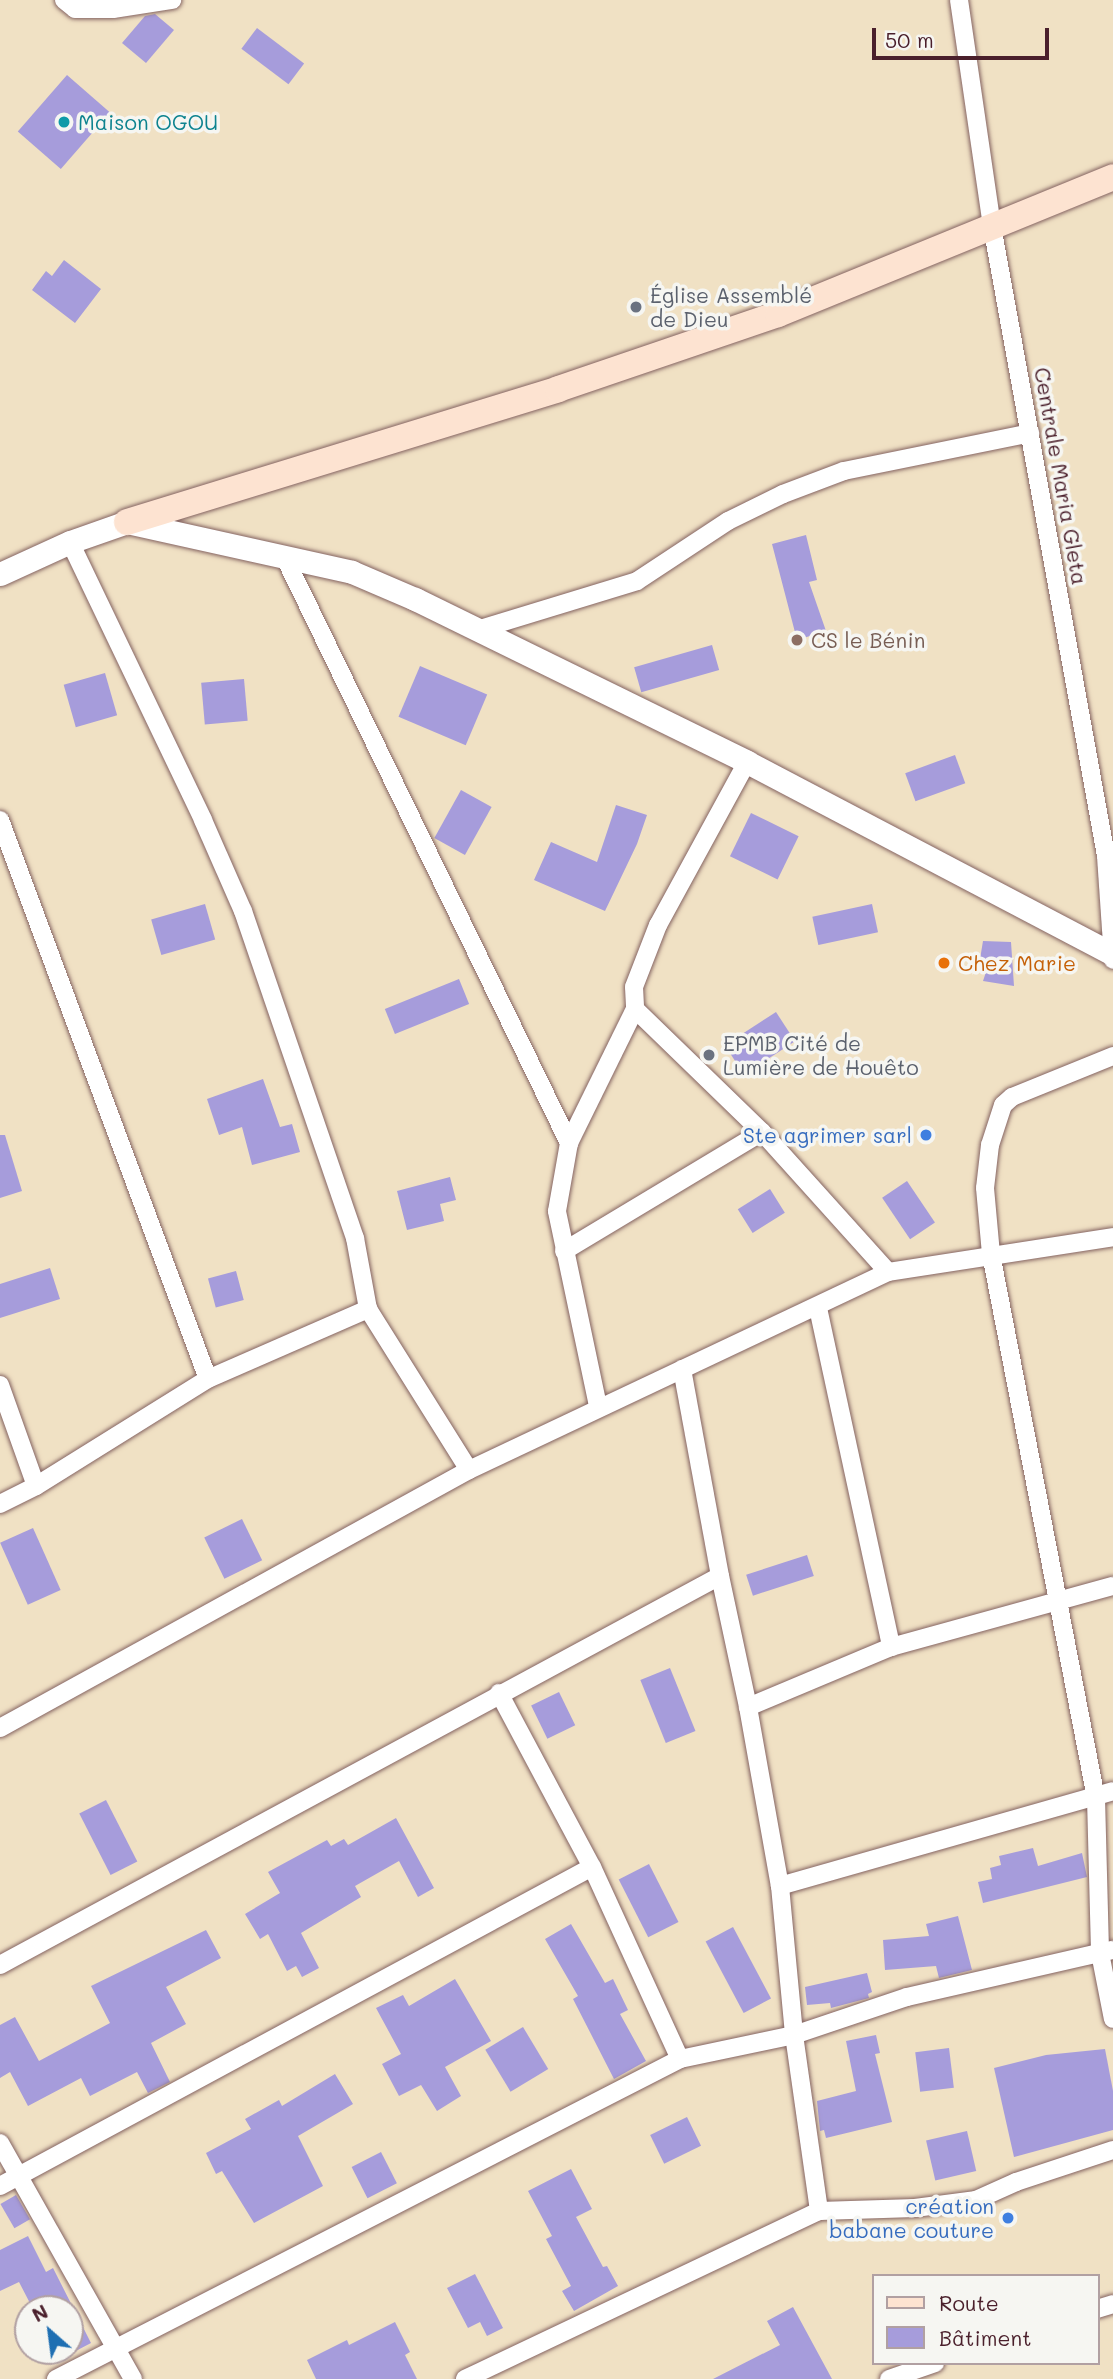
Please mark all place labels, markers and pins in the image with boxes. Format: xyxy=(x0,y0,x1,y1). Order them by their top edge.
place label: Maison OGOU xyxy=(78,109,218,135)
marker: Maison OGOU xyxy=(56,114,72,130)
place label: Église Assemblé de Dieu xyxy=(650,282,812,332)
marker: Église Assemblé de Dieu xyxy=(628,299,644,315)
place label: CS le Bénin xyxy=(811,627,925,653)
marker: CS le Bénin xyxy=(789,632,805,648)
place label: Chez Marie xyxy=(958,950,1076,976)
marker: Chez Marie xyxy=(936,955,952,971)
place label: EPMB Cité de Lumière de Houêto xyxy=(723,1030,919,1080)
marker: EPMB Cité de Lumière de Houêto xyxy=(701,1047,717,1063)
place label: Ste agrimer sarl xyxy=(743,1122,912,1148)
marker: Ste agrimer sarl xyxy=(918,1127,934,1143)
place label: création babane couture xyxy=(829,2193,994,2243)
marker: création babane couture xyxy=(1000,2210,1016,2226)

